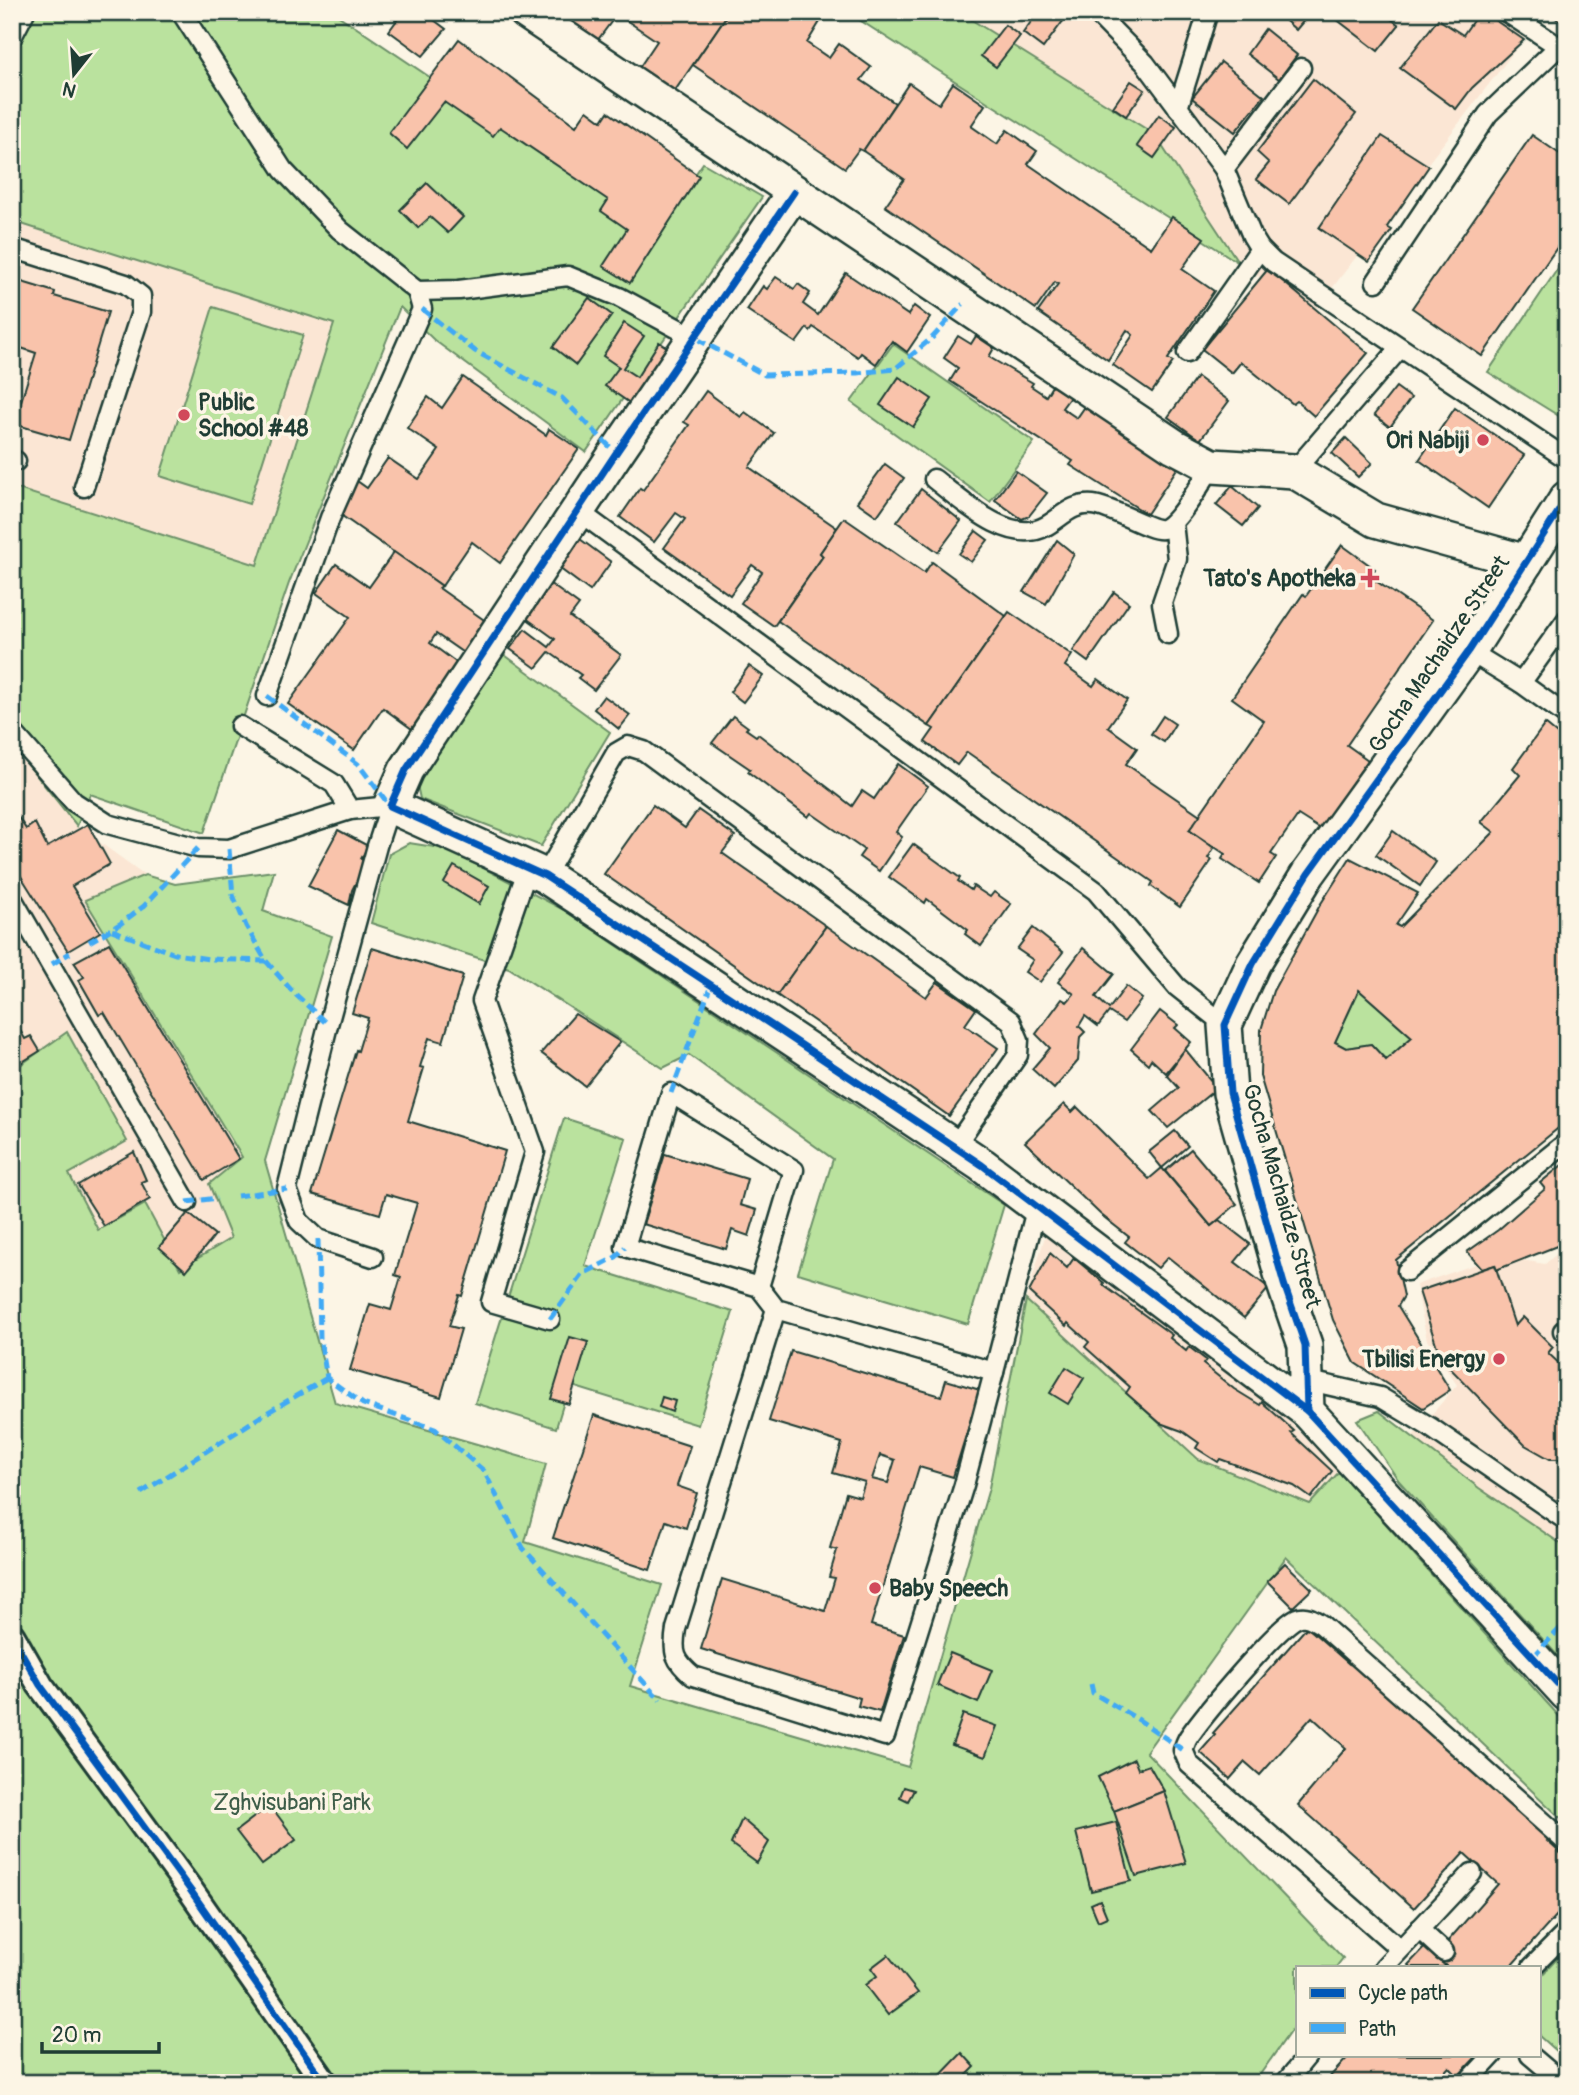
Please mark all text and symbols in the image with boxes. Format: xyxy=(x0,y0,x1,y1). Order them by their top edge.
north arrow xyxy=(38,38,108,108)
text: N xyxy=(60,76,79,103)
place label: Public School #48 xyxy=(198,388,309,443)
marker: Public School #48 xyxy=(176,407,192,423)
place label: Ori Nabiji xyxy=(1386,426,1469,455)
marker: Ori Nabiji xyxy=(1475,432,1491,448)
street label: Gocha Machaidze Street xyxy=(1362,549,1516,758)
place label: Tato's Apotheka xyxy=(1202,564,1356,593)
marker: Tato's Apotheka xyxy=(1362,570,1378,586)
street label: Gocha Machaidze Street xyxy=(1236,1080,1328,1312)
place label: Tbilisi Energy xyxy=(1361,1345,1485,1374)
marker: Tbilisi Energy xyxy=(1491,1351,1507,1367)
place label: Baby Speech xyxy=(889,1574,1008,1603)
marker: Baby Speech xyxy=(867,1580,883,1596)
park label: Zghvisubani Park xyxy=(213,1788,371,1817)
legend xyxy=(1296,1966,1540,2056)
text: Cycle path xyxy=(1358,1980,1448,2007)
scale bar xyxy=(42,2011,159,2055)
text: Path xyxy=(1358,2016,1396,2043)
text: 20 m xyxy=(52,2022,101,2049)

